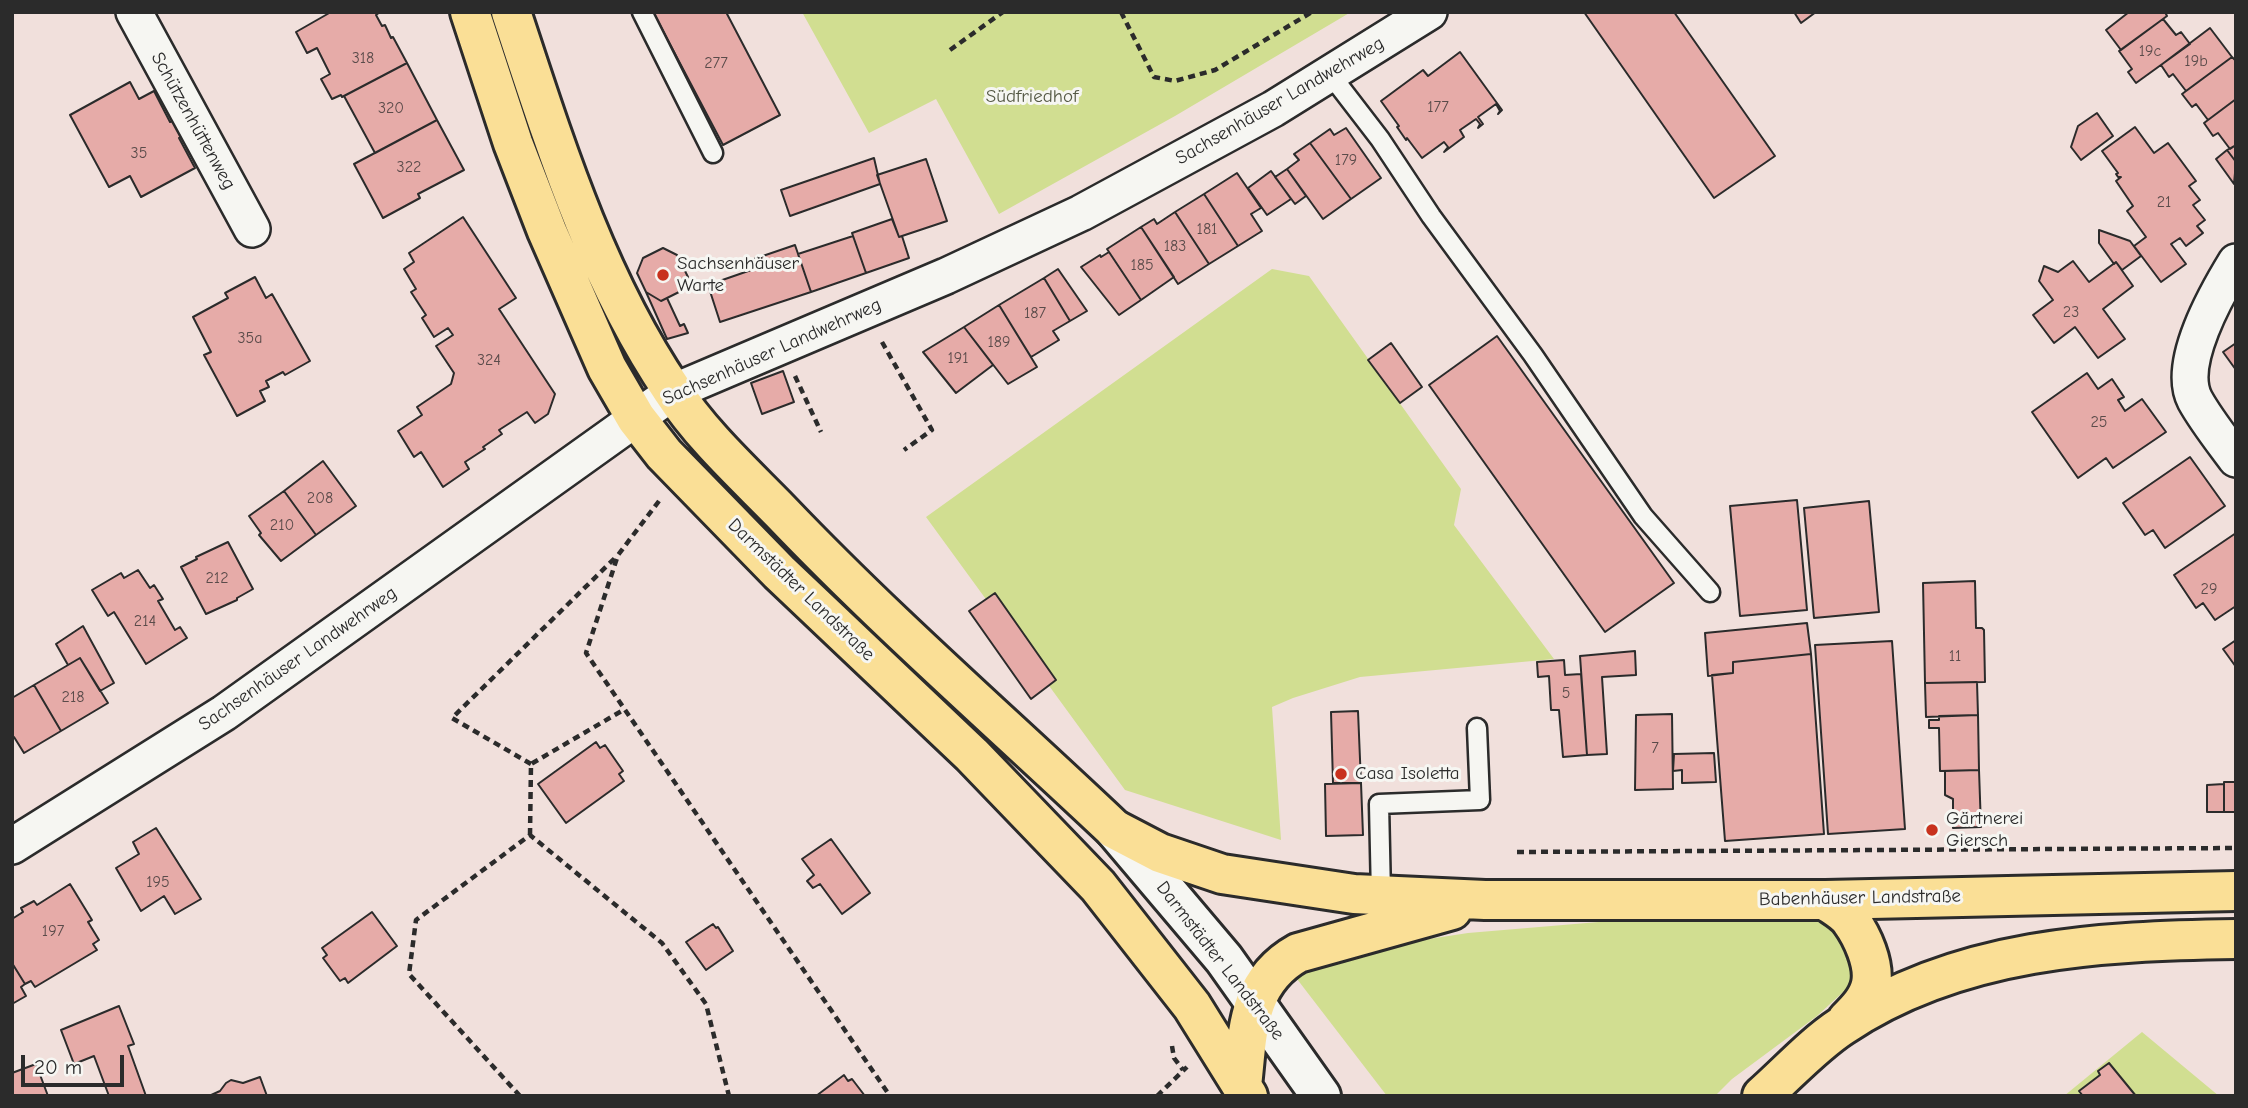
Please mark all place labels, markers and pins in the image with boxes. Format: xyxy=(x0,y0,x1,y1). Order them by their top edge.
place label: Sachsenhäuser Warte xyxy=(677,253,799,297)
marker: Sachsenhäuser Warte xyxy=(655,267,671,283)
place label: Casa Isoletta xyxy=(1355,763,1460,785)
marker: Casa Isoletta xyxy=(1333,766,1349,782)
place label: Gärtnerei Giersch xyxy=(1946,808,2023,852)
marker: Gärtnerei Giersch xyxy=(1924,822,1940,838)

